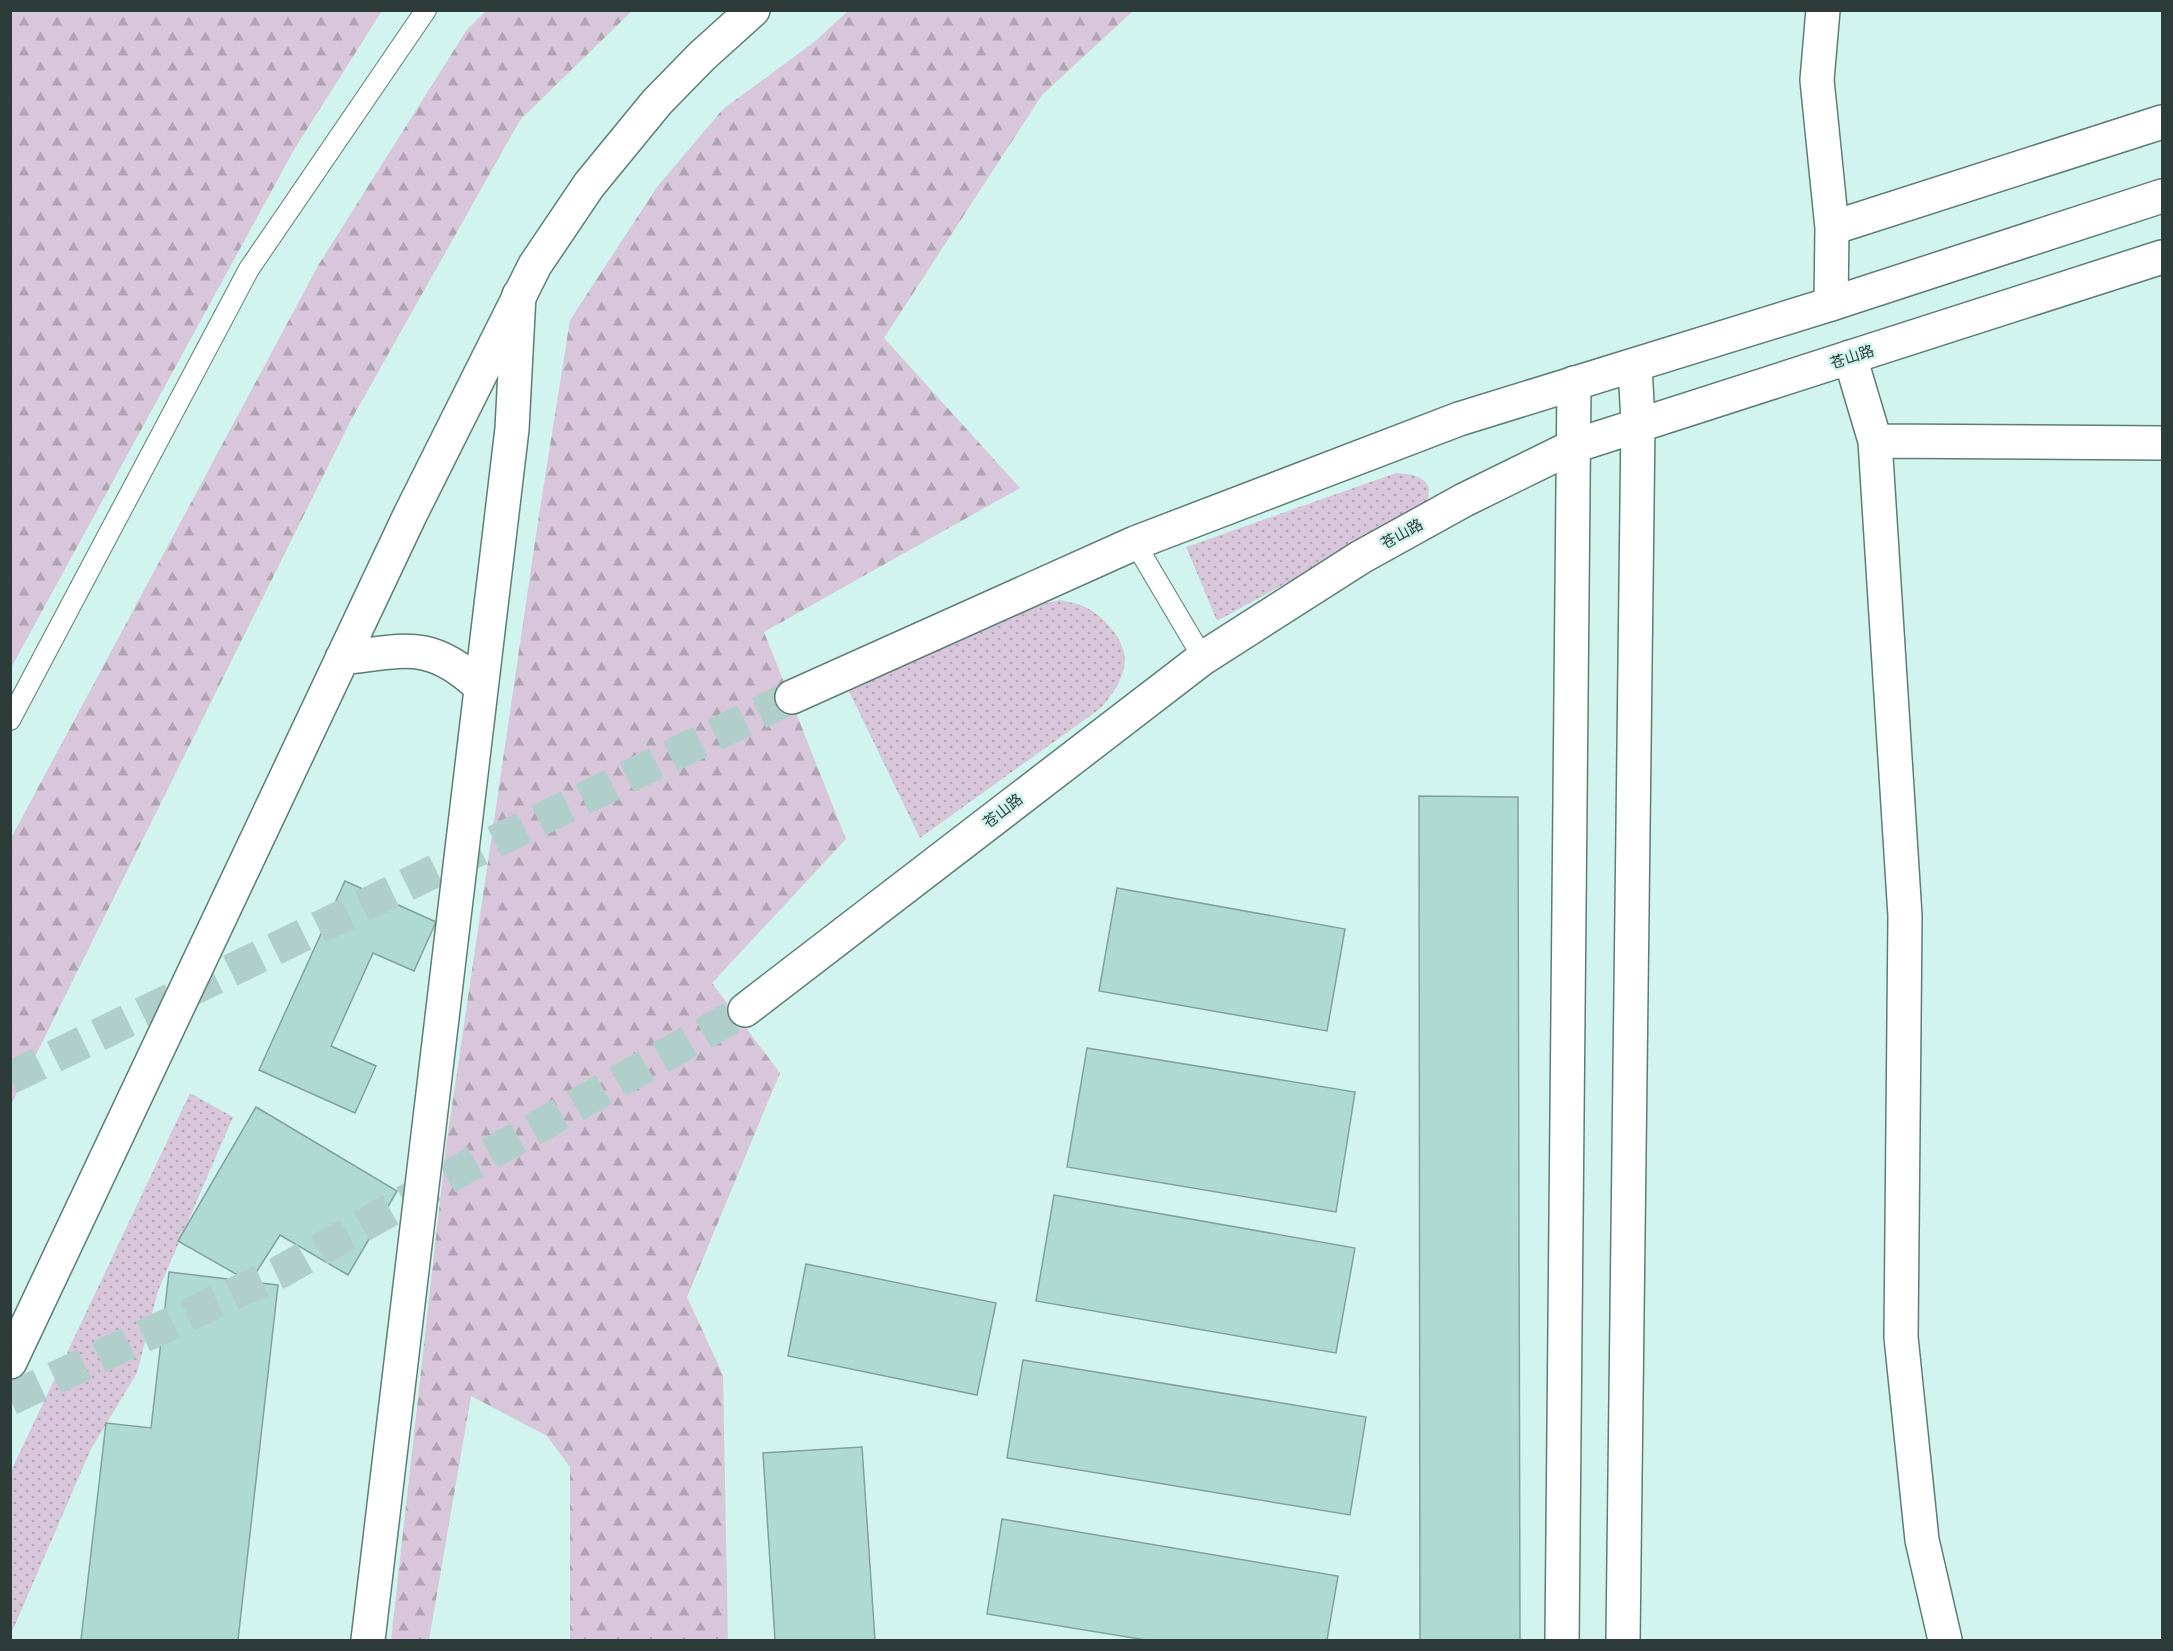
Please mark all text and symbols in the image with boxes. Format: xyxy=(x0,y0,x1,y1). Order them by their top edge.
street label: 苍山路 xyxy=(1828,341,1876,373)
street label: 苍山路 xyxy=(1378,515,1426,553)
street label: 苍山路 xyxy=(980,790,1026,832)

